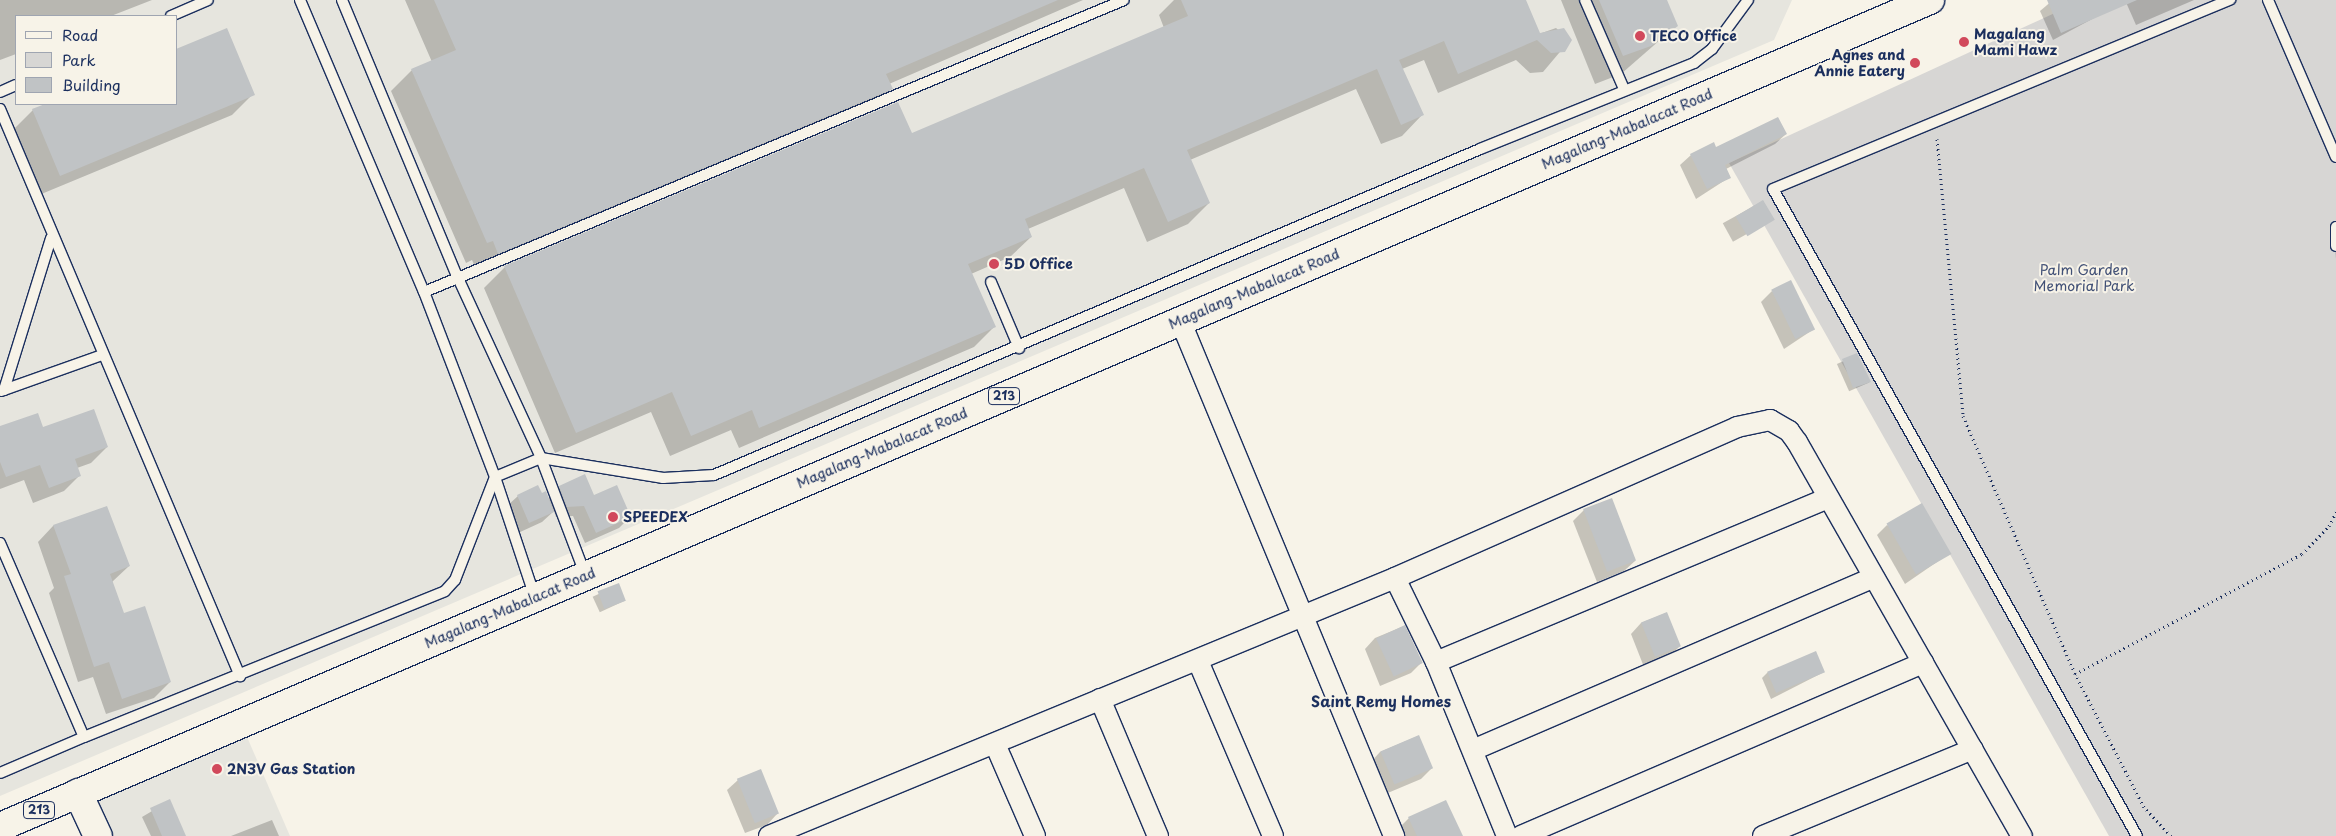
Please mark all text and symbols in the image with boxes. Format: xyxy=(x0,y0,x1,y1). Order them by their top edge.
legend xyxy=(15,15,178,105)
text: Road xyxy=(62,23,98,46)
place label: Magalang Mami Hawz xyxy=(1974,26,2057,58)
place label: TECO Office xyxy=(1650,28,1737,44)
marker: TECO Office xyxy=(1634,30,1646,42)
marker: Magalang Mami Hawz xyxy=(1958,36,1970,48)
place label: Agnes and Annie Eatery xyxy=(1813,47,1905,80)
text: Park xyxy=(62,48,96,71)
marker: Agnes and Annie Eatery xyxy=(1909,57,1921,69)
text: Building xyxy=(62,73,121,96)
street label: Magalang-Mabalacat Road xyxy=(1539,85,1715,173)
street label: Magalang-Mabalacat Road xyxy=(1166,245,1342,333)
place label: 5D Office xyxy=(1004,256,1072,272)
marker: 5D Office xyxy=(988,258,1000,270)
park label: Palm Garden Memorial Park xyxy=(2034,262,2134,294)
road number: 213 xyxy=(988,386,1020,406)
street label: Magalang-Mabalacat Road xyxy=(794,404,970,492)
place label: SPEEDEX xyxy=(623,509,688,525)
marker: SPEEDEX xyxy=(607,511,619,523)
street label: Magalang-Mabalacat Road xyxy=(422,564,598,652)
district label: Saint Remy Homes xyxy=(1310,692,1452,710)
place label: 2N3V Gas Station xyxy=(227,761,356,777)
marker: 2N3V Gas Station xyxy=(211,763,223,775)
road number: 213 xyxy=(23,800,55,820)

